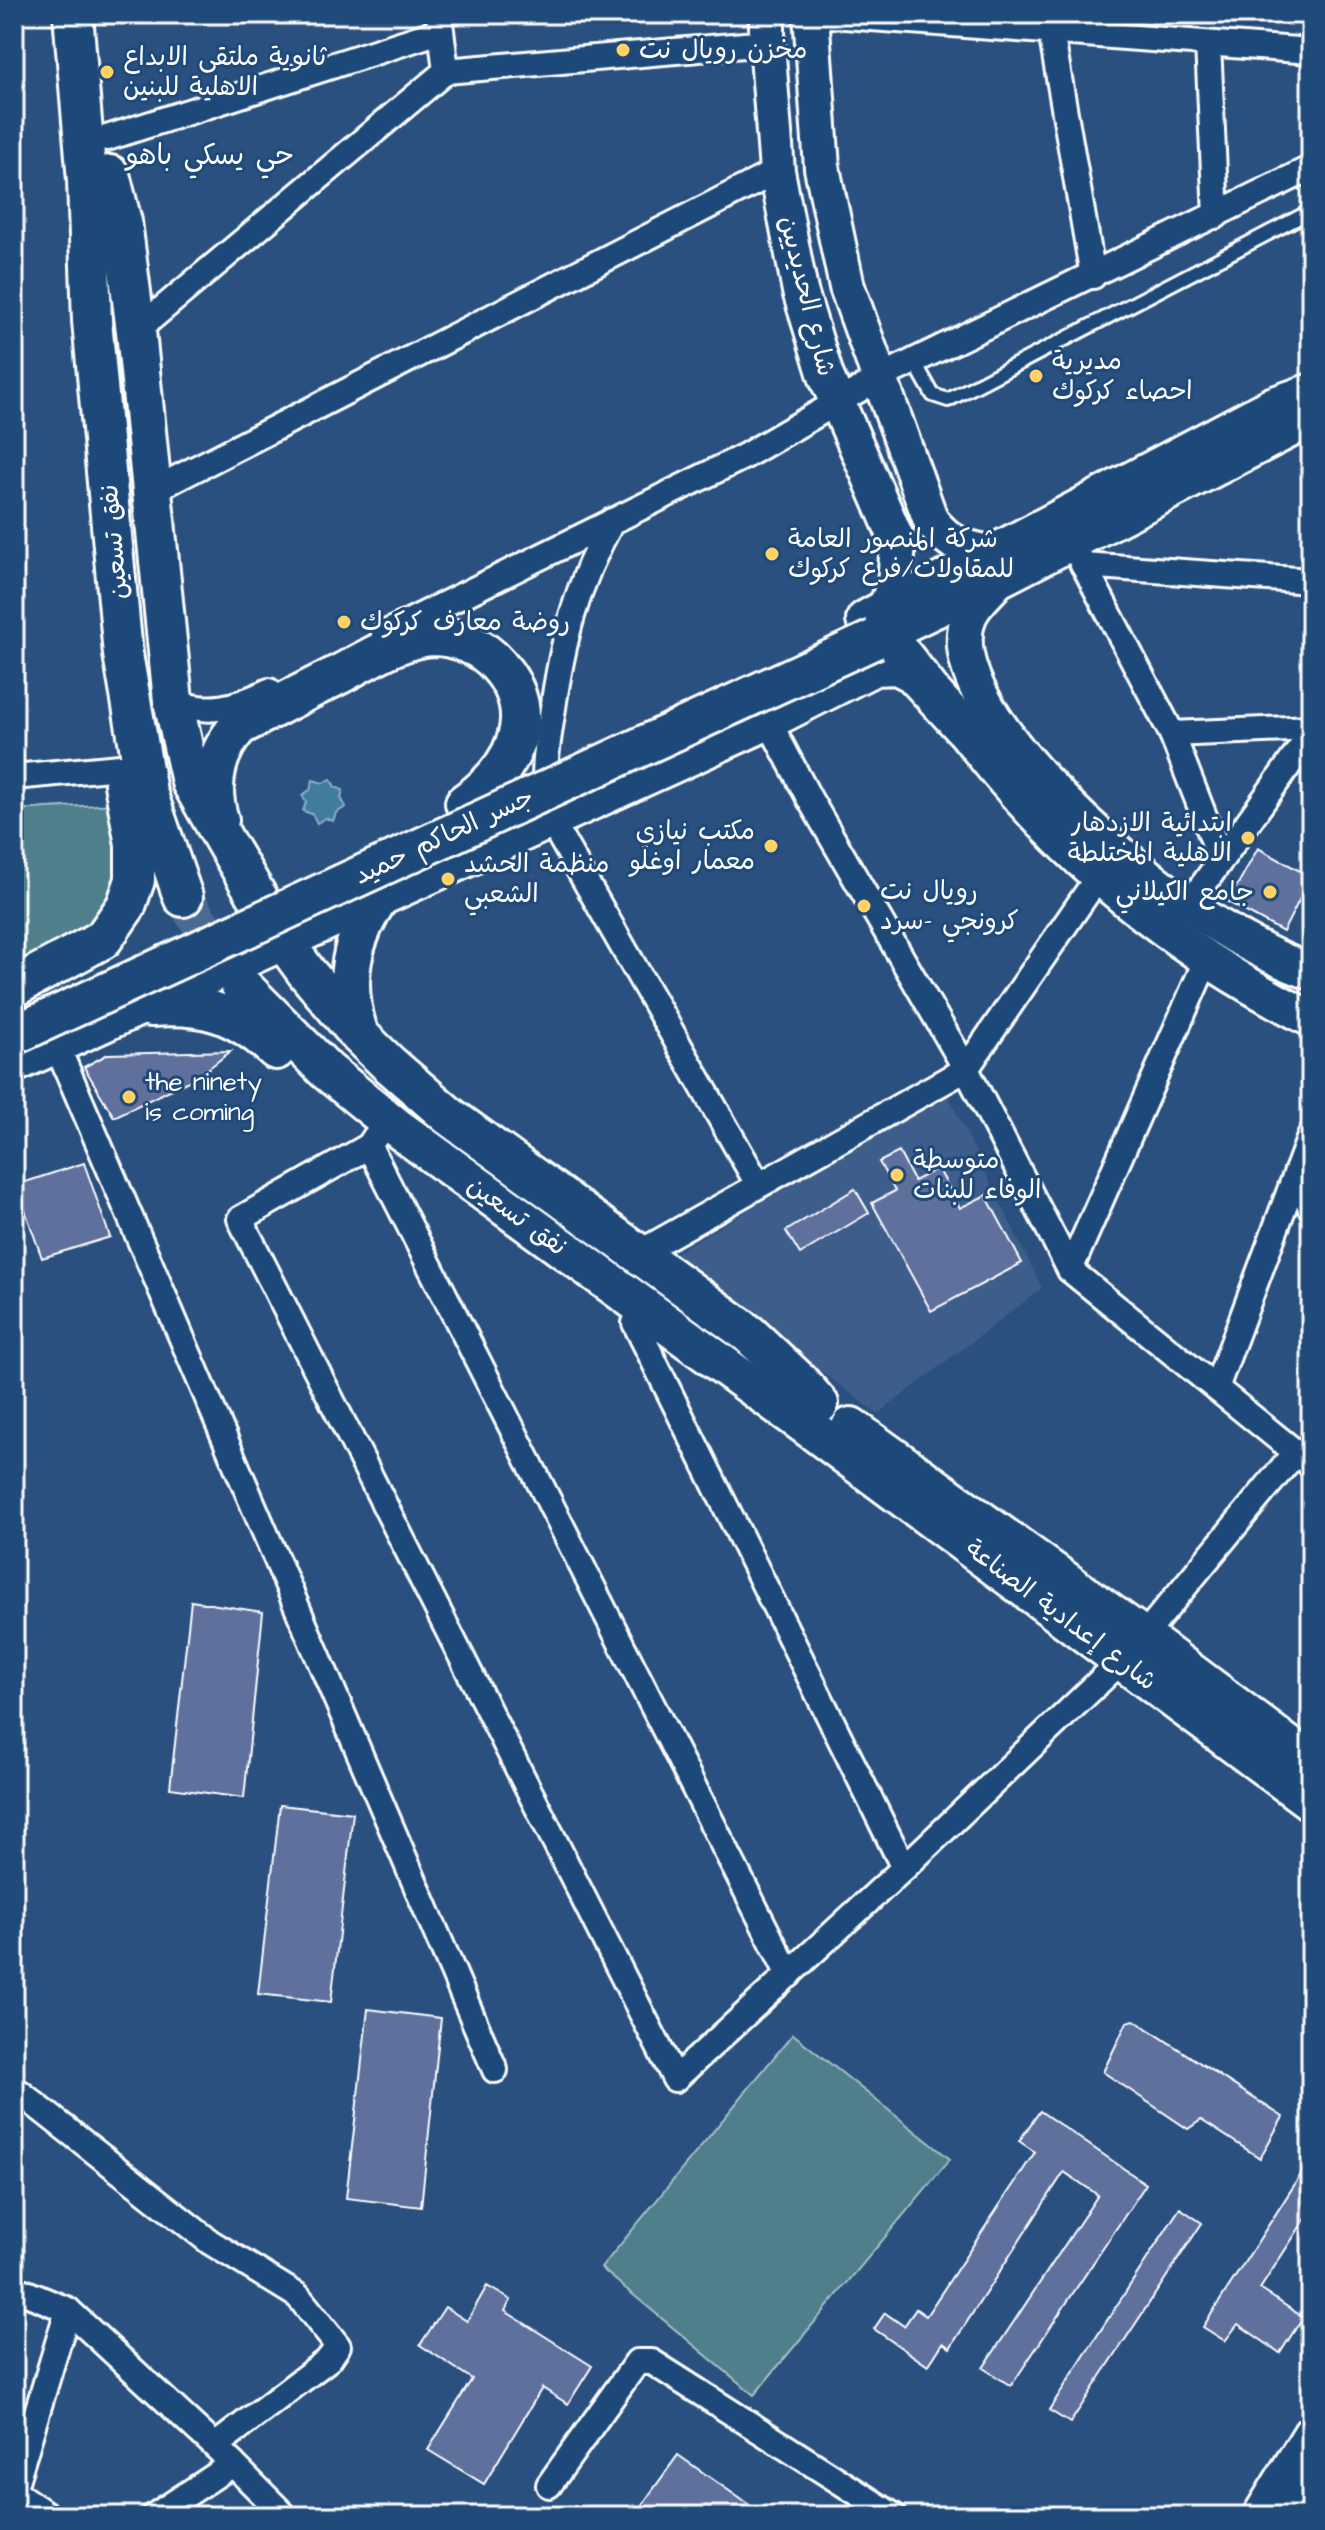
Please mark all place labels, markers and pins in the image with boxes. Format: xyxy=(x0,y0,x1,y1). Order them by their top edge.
place label: مخزن رويال نت xyxy=(639,32,807,68)
place label: ثانوية ملتقى الابداع الاهلية للبنين xyxy=(123,39,328,105)
marker: مخزن رويال نت xyxy=(614,41,632,59)
marker: ثانوية ملتقى الابداع الاهلية للبنين xyxy=(98,63,116,81)
place label: مديرية احصاء كركوك xyxy=(1052,343,1192,409)
marker: مديرية احصاء كركوك xyxy=(1027,367,1045,385)
place label: شركة المنصور العامة للمقاولات/فرع كركوك xyxy=(788,521,1014,587)
marker: شركة المنصور العامة للمقاولات/فرع كركوك xyxy=(763,545,781,563)
place label: روضة معارف كركوك xyxy=(360,604,570,640)
marker: روضة معارف كركوك xyxy=(335,613,353,631)
place label: ابتدائية الازدهار الاهلية المختلطة xyxy=(1068,805,1232,871)
place label: مكتب نيازي معمار اوغلو xyxy=(628,813,755,879)
marker: ابتدائية الازدهار الاهلية المختلطة xyxy=(1239,829,1257,847)
marker: مكتب نيازي معمار اوغلو xyxy=(762,837,780,855)
place label: منظمة الحشد الشعبي xyxy=(464,846,609,916)
marker: منظمة الحشد الشعبي xyxy=(439,870,457,888)
place label: رويال نت كرونجي -سرد xyxy=(880,873,1019,943)
place label: جامع الكيلاني xyxy=(1116,874,1254,914)
marker: جامع الكيلاني xyxy=(1261,883,1279,901)
marker: رويال نت كرونجي -سرد xyxy=(855,897,873,915)
place label: the ninety is coming xyxy=(145,1064,262,1132)
marker: the ninety is coming xyxy=(120,1088,138,1106)
place label: متوسطة الوفاء للبنات xyxy=(913,1142,1041,1208)
marker: متوسطة الوفاء للبنات xyxy=(888,1166,906,1184)

